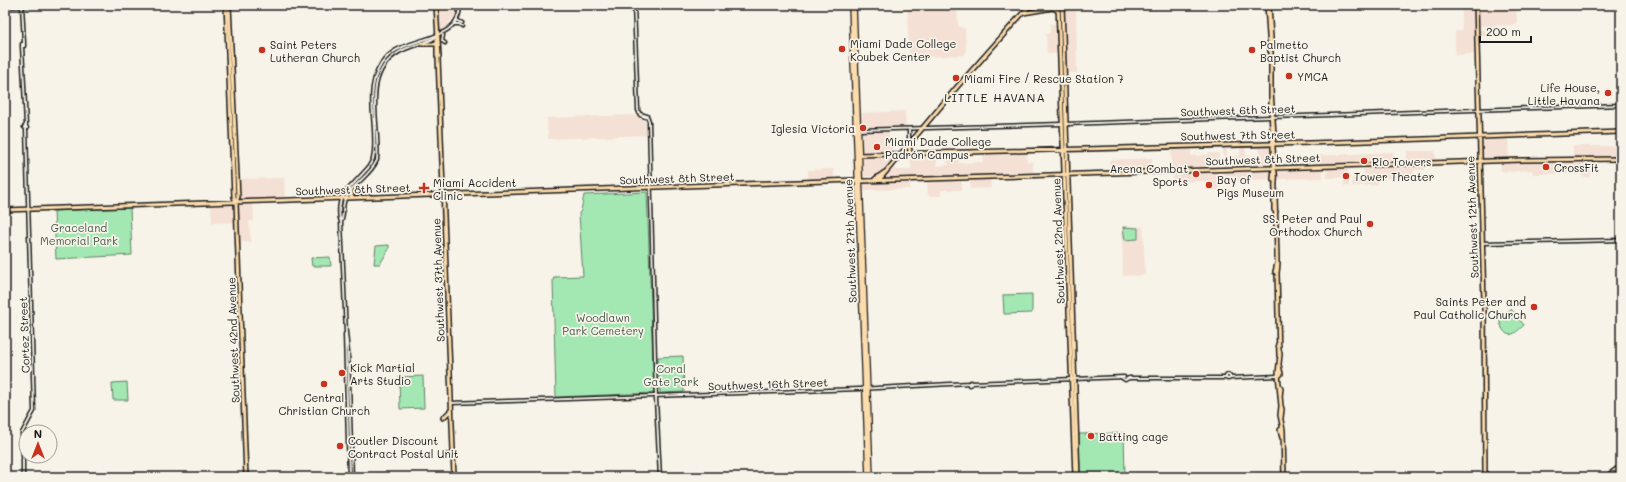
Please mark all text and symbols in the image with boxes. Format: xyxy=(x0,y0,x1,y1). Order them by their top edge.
scale bar xyxy=(1480,18,1531,44)
text: 200 m xyxy=(1486,23,1521,39)
place label: Miami Dade College Koubek Center xyxy=(850,36,956,64)
place label: Saint Peters Lutheran Church xyxy=(270,37,360,65)
place label: Palmetto Baptist Church xyxy=(1260,37,1341,65)
marker: Miami Dade College Koubek Center xyxy=(837,44,847,54)
marker: Saint Peters Lutheran Church xyxy=(257,45,267,55)
marker: Palmetto Baptist Church xyxy=(1247,45,1257,55)
place label: YMCA xyxy=(1297,69,1328,84)
place label: Miami Fire / Rescue Station 7 xyxy=(964,71,1124,86)
marker: YMCA xyxy=(1284,71,1294,81)
marker: Miami Fire / Rescue Station 7 xyxy=(951,73,961,83)
place label: Life House, Little Havana xyxy=(1528,80,1600,108)
marker: Life House, Little Havana xyxy=(1603,88,1613,98)
district label: LITTLE HAVANA xyxy=(944,89,1046,105)
street label: Southwest 6th Street xyxy=(1180,100,1296,120)
place label: Iglesia Victoria xyxy=(771,121,855,136)
marker: Iglesia Victoria xyxy=(858,123,868,133)
street label: Southwest 7th Street xyxy=(1181,126,1296,143)
place label: Miami Dade College Padrón Campus xyxy=(885,134,991,162)
marker: Miami Dade College Padrón Campus xyxy=(872,142,882,152)
street label: Southwest 8th Street xyxy=(1205,149,1321,169)
place label: Rio Towers xyxy=(1372,154,1431,169)
street label: Southwest 12th Avenue xyxy=(1462,155,1482,278)
marker: Rio Towers xyxy=(1359,156,1369,166)
place label: CrossFit xyxy=(1554,160,1599,175)
place label: Arena Combat Sports xyxy=(1110,161,1188,189)
marker: CrossFit xyxy=(1541,162,1551,172)
street label: Southwest 8th Street xyxy=(619,168,735,188)
marker: Arena Combat Sports xyxy=(1191,169,1201,179)
place label: Tower Theater xyxy=(1354,169,1434,184)
marker: Tower Theater xyxy=(1341,171,1351,181)
place label: Bay of Pigs Museum xyxy=(1217,172,1284,200)
place label: Miami Accident Clinic xyxy=(433,175,516,203)
street label: Southwest 22nd Avenue xyxy=(1048,178,1068,304)
street label: Southwest 8th Street xyxy=(295,179,411,199)
street label: Southwest 27th Avenue xyxy=(840,179,860,303)
marker: Bay of Pigs Museum xyxy=(1204,180,1214,190)
marker: Miami Accident Clinic xyxy=(418,182,430,194)
place label: SS. Peter and Paul Orthodox Church xyxy=(1263,211,1362,239)
street label: Southwest 37th Avenue xyxy=(428,218,448,342)
marker: SS. Peter and Paul Orthodox Church xyxy=(1365,219,1375,229)
park label: Graceland Memorial Park xyxy=(40,220,118,248)
street label: Southwest 42nd Avenue xyxy=(223,277,243,403)
place label: Saints Peter and Paul Catholic Church xyxy=(1413,294,1526,322)
street label: Cortez Street xyxy=(15,297,33,373)
marker: Saints Peter and Paul Catholic Church xyxy=(1529,302,1539,312)
park label: Woodlawn Park Cemetery xyxy=(562,310,644,338)
place label: Kick Martial Arts Studio xyxy=(350,360,415,388)
park label: Coral Gate Park xyxy=(643,361,699,389)
marker: Kick Martial Arts Studio xyxy=(337,368,347,378)
street label: Southwest 16th Street xyxy=(708,374,828,394)
marker: Central Christian Church xyxy=(319,379,329,389)
place label: Central Christian Church xyxy=(278,390,370,418)
north arrow xyxy=(18,424,58,464)
text: N xyxy=(34,426,42,441)
place label: Batting cage xyxy=(1099,429,1168,444)
marker: Batting cage xyxy=(1086,431,1096,441)
place label: Coutler Discount Contract Postal Unit xyxy=(348,433,459,461)
marker: Coutler Discount Contract Postal Unit xyxy=(335,441,345,451)

